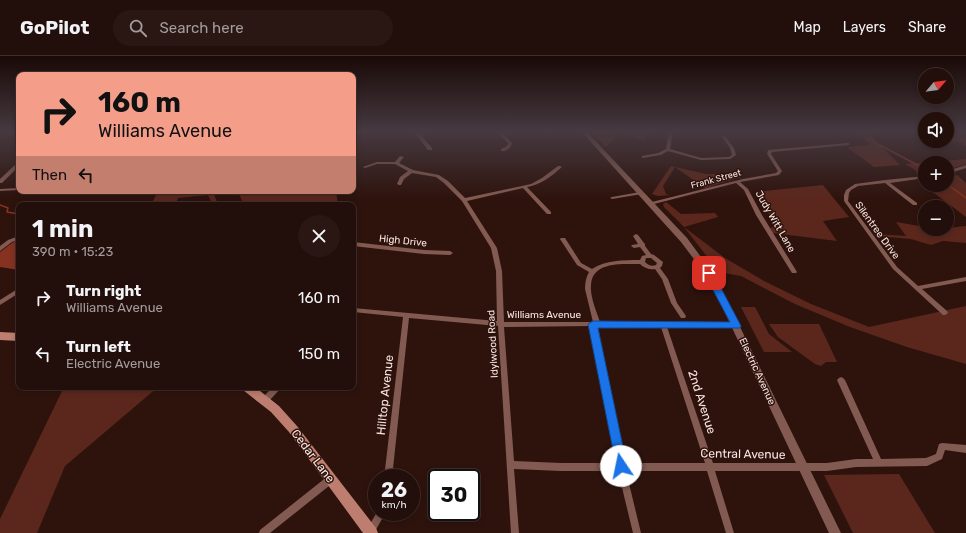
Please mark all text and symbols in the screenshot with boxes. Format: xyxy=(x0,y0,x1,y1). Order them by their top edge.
search box xyxy=(113,10,393,46)
text: GoPilot xyxy=(20,16,89,39)
icon: search xyxy=(127,17,149,39)
text: Search here xyxy=(159,19,244,37)
text: Map xyxy=(794,19,821,36)
text: Layers xyxy=(843,19,886,36)
text: Share xyxy=(908,19,946,36)
north arrow xyxy=(918,68,954,104)
map controls xyxy=(918,68,954,236)
text: 160 m xyxy=(98,86,181,119)
icon: right xyxy=(32,88,84,140)
button: sound xyxy=(918,112,954,148)
text: Williams Avenue xyxy=(98,120,232,142)
button: + xyxy=(918,156,954,192)
icon: left xyxy=(75,164,97,186)
text: Then xyxy=(32,166,67,184)
street label: Frank Street xyxy=(690,167,743,191)
street label: Judy Witt Lane xyxy=(753,188,798,255)
street label: Silentree Drive xyxy=(852,200,902,262)
button: − xyxy=(918,200,954,236)
text: 1 min xyxy=(32,215,93,243)
button: close xyxy=(298,215,340,257)
street label: High Drive xyxy=(378,233,428,250)
text: 390 m · 15:23 xyxy=(32,244,113,259)
pin xyxy=(692,256,726,290)
icon: arrive xyxy=(698,262,720,284)
text: Turn right xyxy=(66,282,141,300)
icon: right xyxy=(32,287,54,309)
text: 160 m xyxy=(298,289,340,307)
text: Williams Avenue xyxy=(66,300,163,315)
street label: Williams Avenue xyxy=(507,309,582,321)
street label: Idylwood Road xyxy=(485,310,501,378)
street label: Electric Avenue xyxy=(736,336,778,407)
text: Turn left xyxy=(66,338,131,356)
icon: left xyxy=(32,343,54,365)
text: 150 m xyxy=(298,345,340,363)
street label: Hilltop Avenue xyxy=(374,354,396,436)
text: Electric Avenue xyxy=(66,356,160,371)
street label: 2nd Avenue xyxy=(685,368,719,436)
street label: Cedar Lane xyxy=(288,427,338,486)
position arrow xyxy=(600,445,642,487)
street label: Central Avenue xyxy=(700,446,786,462)
speed limit sign: 30 xyxy=(428,469,480,521)
text: 26 xyxy=(381,478,407,502)
text: km/h xyxy=(382,499,406,511)

